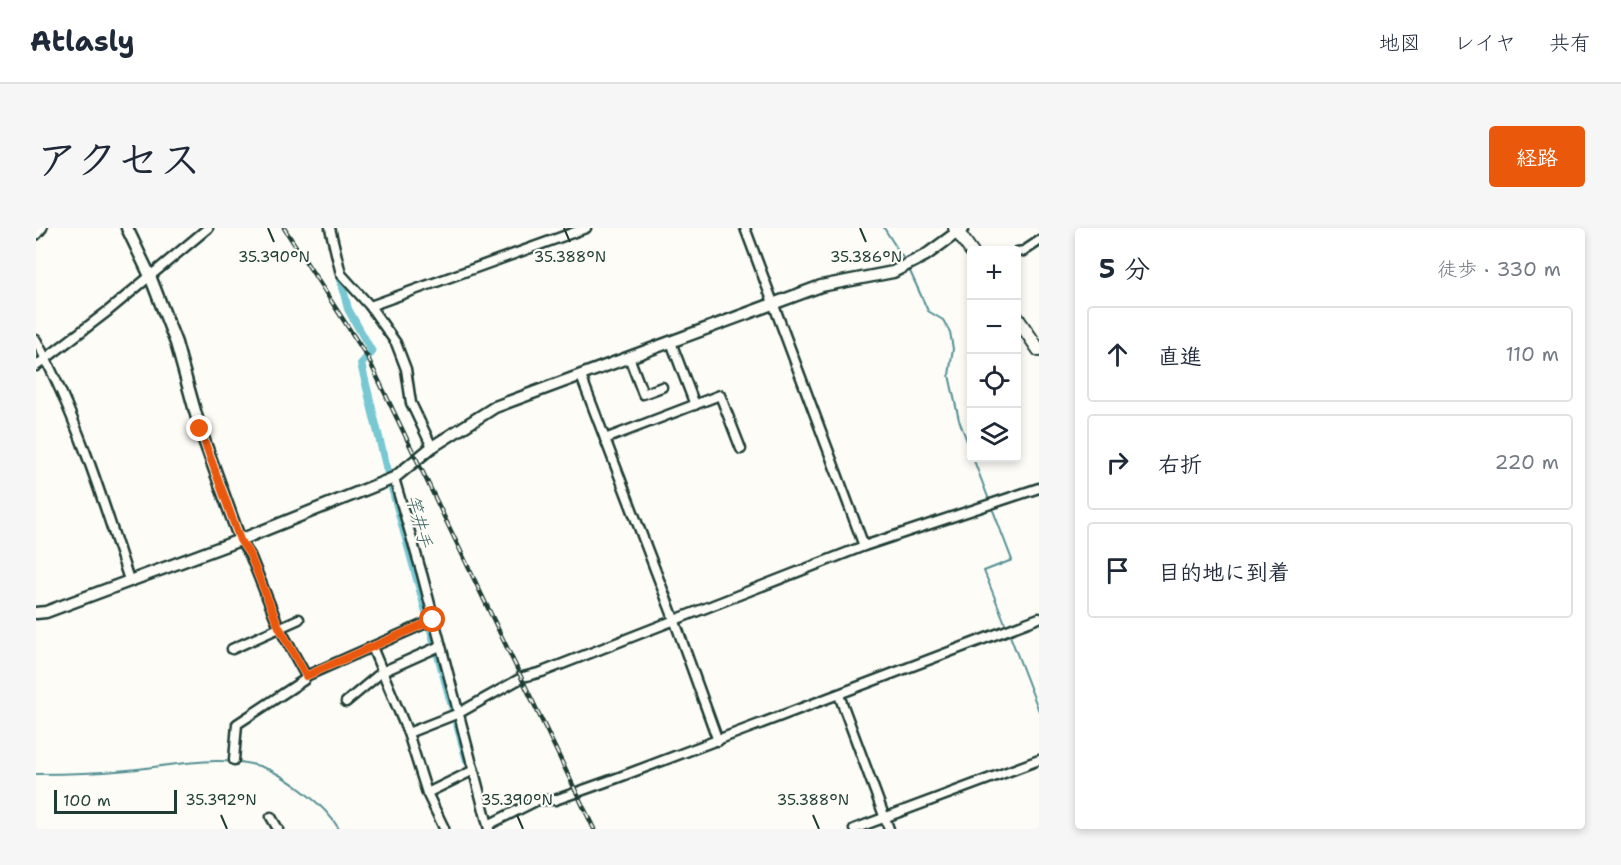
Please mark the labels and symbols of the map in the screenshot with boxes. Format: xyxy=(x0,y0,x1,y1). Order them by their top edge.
text: 35.390°N xyxy=(238,247,310,267)
text: 35.388°N xyxy=(534,247,606,267)
text: 35.386°N xyxy=(830,247,902,267)
route end xyxy=(186,415,212,441)
water label: 竿井手 xyxy=(400,492,438,551)
route start xyxy=(419,606,445,632)
scale bar xyxy=(54,787,177,814)
text: 35.392°N xyxy=(185,790,257,810)
text: 35.390°N xyxy=(481,790,553,810)
text: 35.388°N xyxy=(777,790,849,810)

